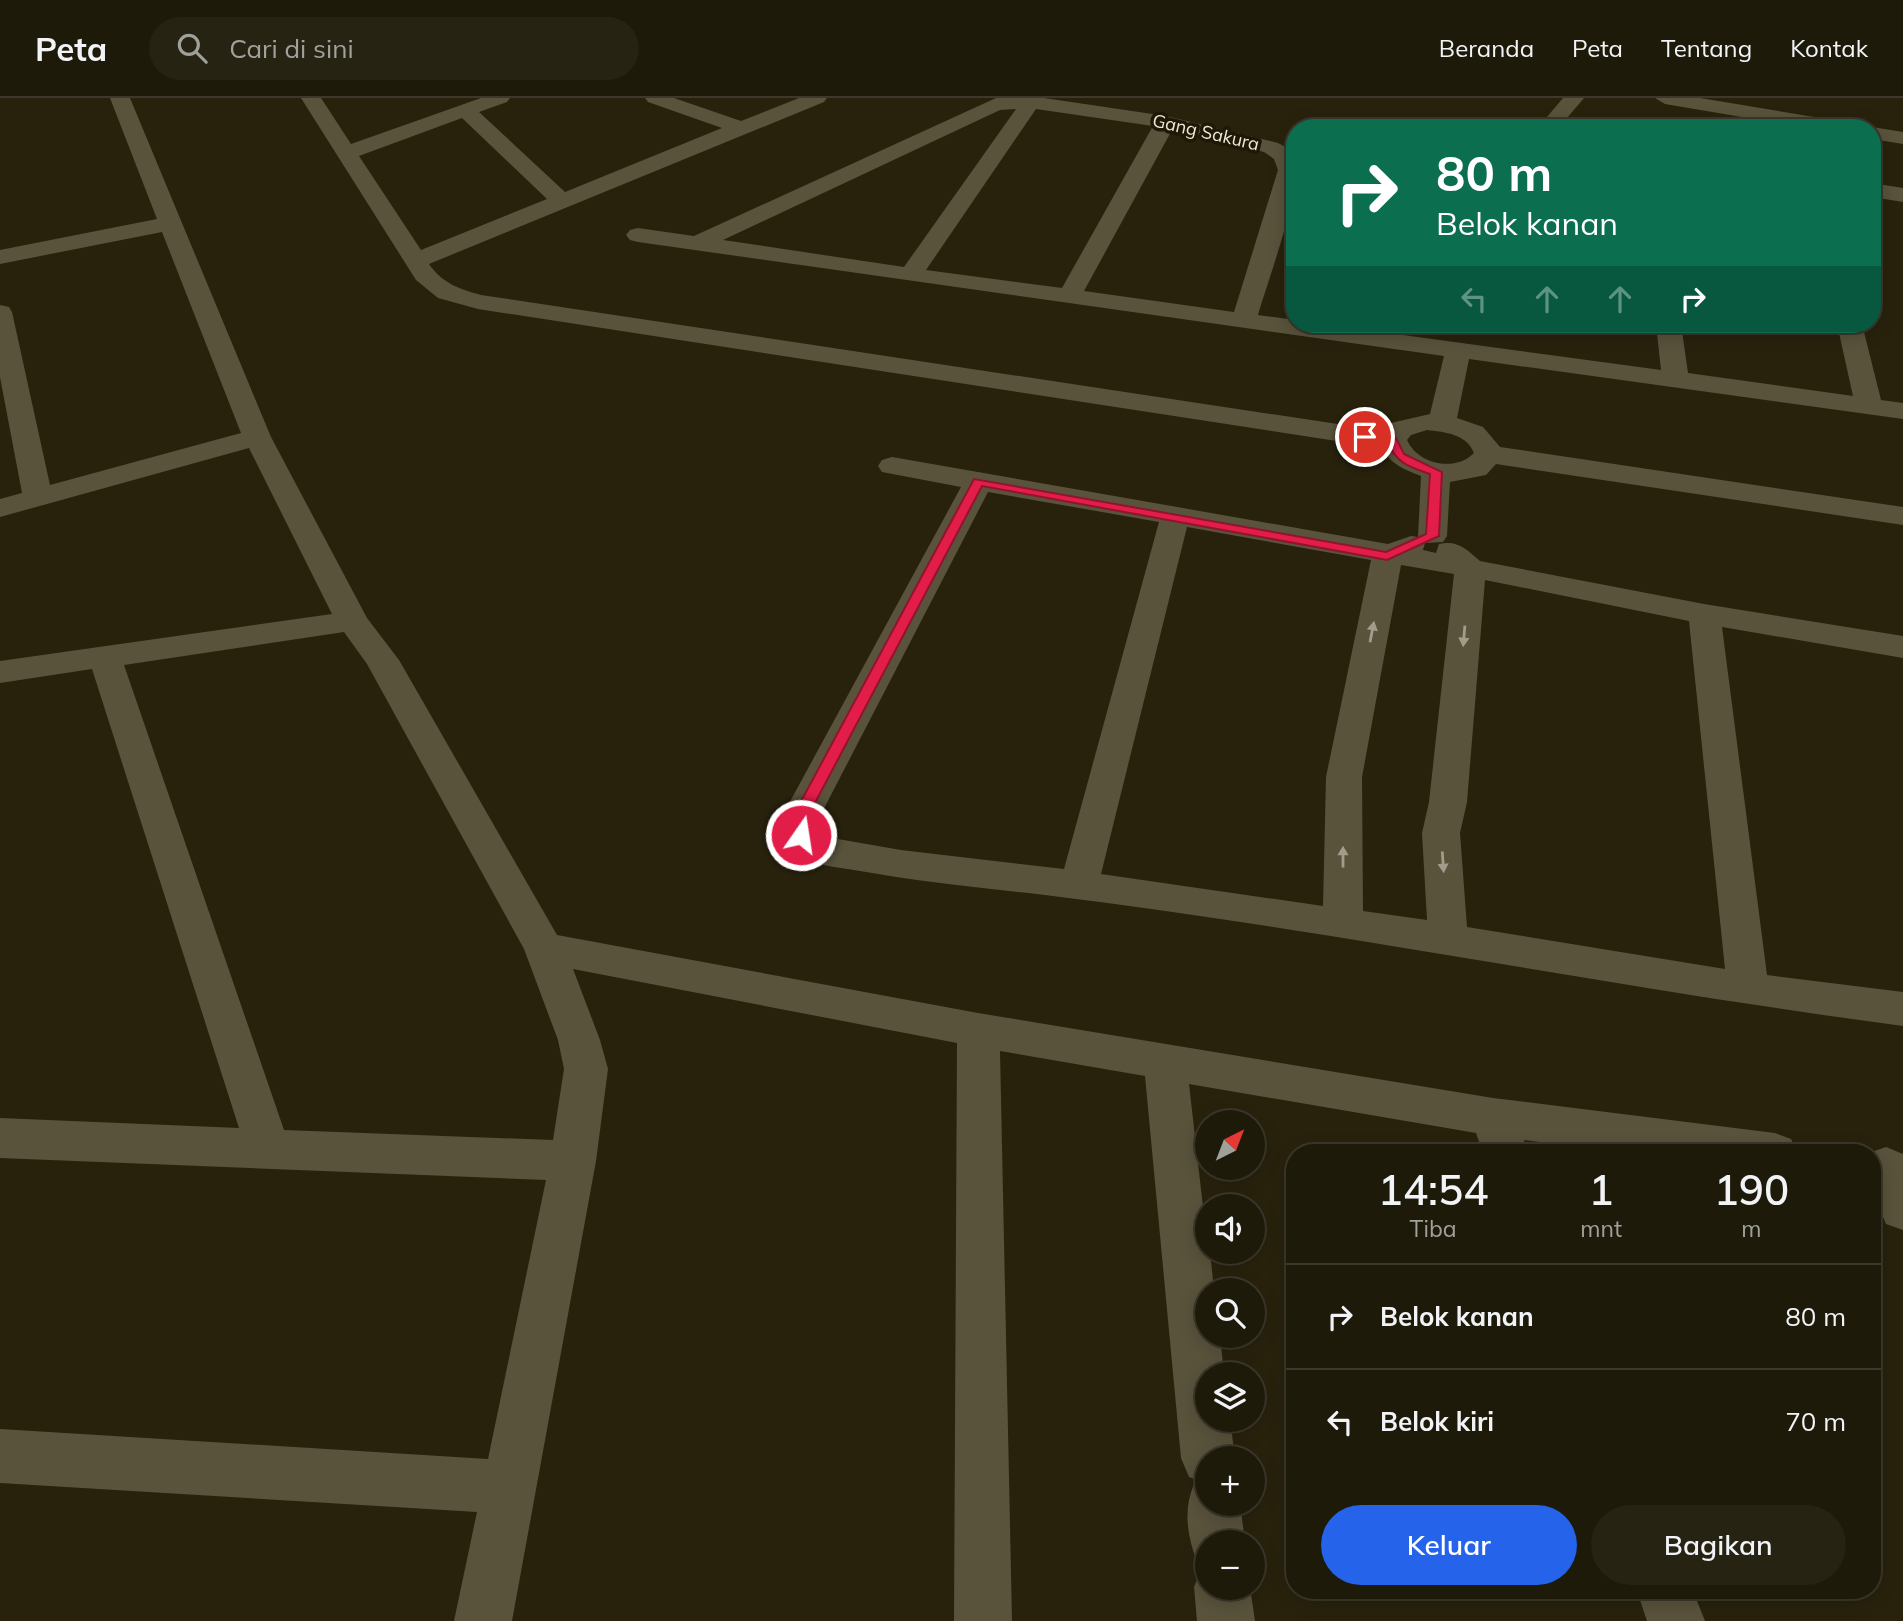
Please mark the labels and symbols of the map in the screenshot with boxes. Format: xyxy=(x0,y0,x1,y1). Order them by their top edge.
street label: Gang Sakura xyxy=(1150,109,1262,155)
pin xyxy=(1335,407,1395,467)
one-way arrow xyxy=(1367,621,1378,643)
one-way arrow xyxy=(1458,626,1469,648)
position arrow xyxy=(764,798,838,872)
one-way arrow xyxy=(1337,845,1349,867)
one-way arrow xyxy=(1438,852,1449,874)
north arrow xyxy=(1195,1110,1265,1180)

